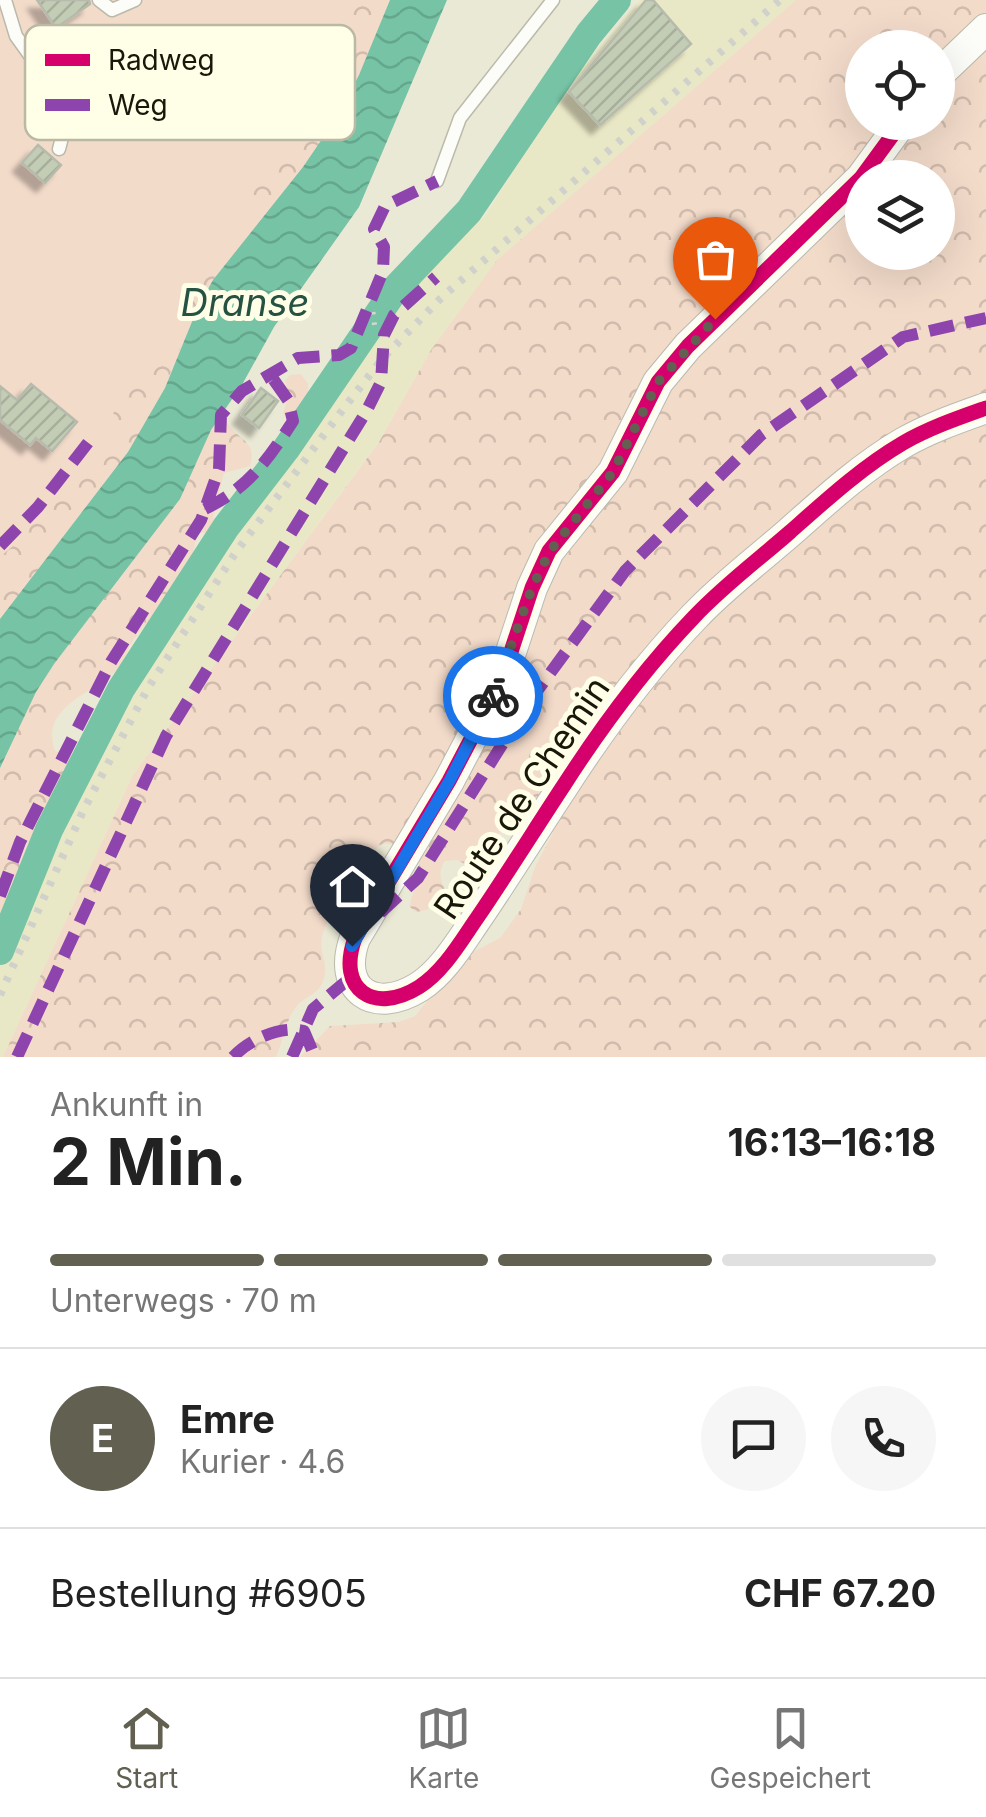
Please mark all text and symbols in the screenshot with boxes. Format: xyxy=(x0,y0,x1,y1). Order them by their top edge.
legend xyxy=(25,25,355,140)
map controls xyxy=(845,30,955,270)
button: locate xyxy=(845,30,955,140)
text: Radweg xyxy=(108,43,215,77)
text: Weg xyxy=(108,88,168,122)
button: layers xyxy=(845,160,955,270)
pin xyxy=(673,217,758,320)
icon: bag xyxy=(688,232,743,287)
water label: Dranse xyxy=(181,279,309,325)
courier xyxy=(443,646,543,746)
street label: Route de Chemin xyxy=(425,668,618,927)
icon: bike xyxy=(466,669,521,724)
pin xyxy=(310,844,395,947)
icon: home xyxy=(325,859,380,914)
text: Ankunft in xyxy=(50,1085,203,1124)
text: 16:13–16:18 xyxy=(727,1119,936,1165)
text: 2 Min. xyxy=(50,1122,247,1201)
text: Unterwegs · 70 m xyxy=(50,1281,317,1320)
button: chat xyxy=(701,1386,806,1491)
button: phone xyxy=(831,1386,936,1491)
text: Emre xyxy=(180,1396,275,1442)
text: E xyxy=(91,1415,114,1461)
text: Kurier · 4.6 xyxy=(180,1442,345,1481)
text: Bestellung #6905 xyxy=(50,1570,367,1616)
text: CHF 67.20 xyxy=(744,1570,936,1616)
tab: Start xyxy=(115,1701,178,1795)
tab: Karte xyxy=(409,1701,479,1795)
tab: Gespeichert xyxy=(710,1701,871,1795)

